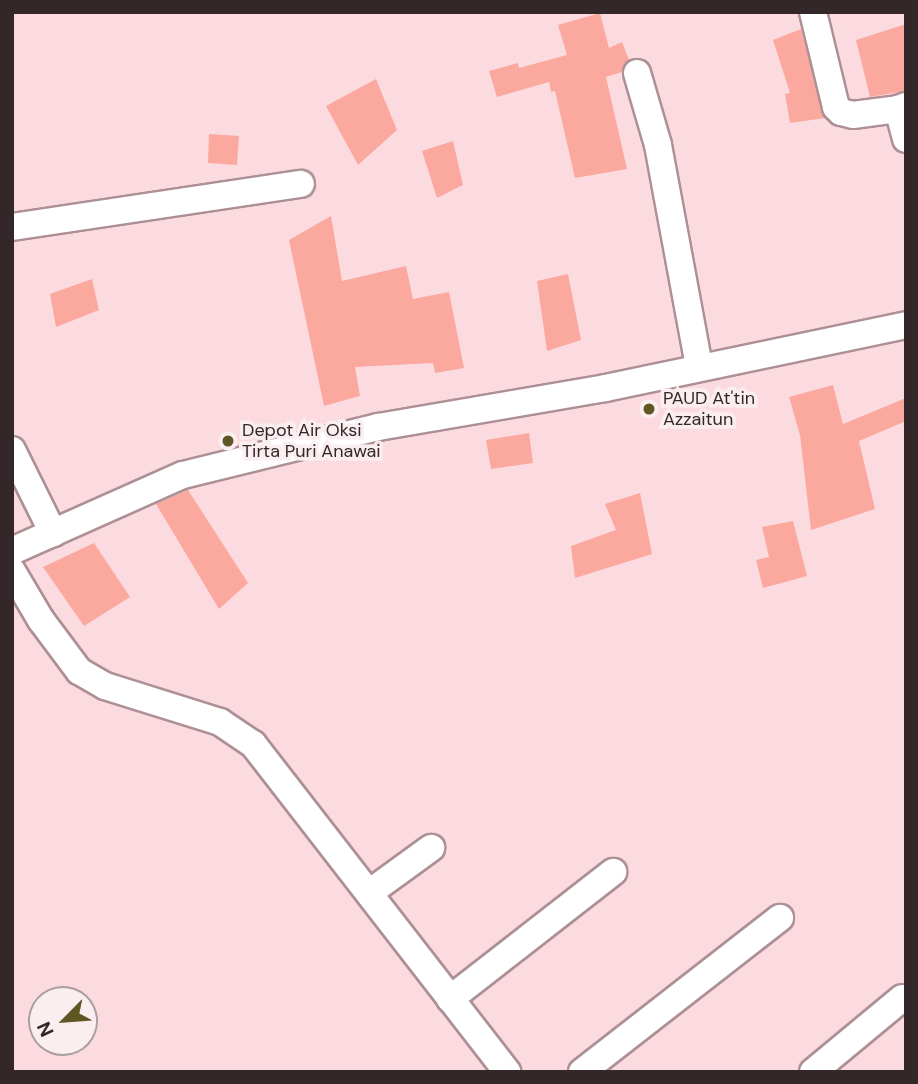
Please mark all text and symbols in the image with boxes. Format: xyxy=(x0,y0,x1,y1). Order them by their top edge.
place label: PAUD At'tin Azzaitun xyxy=(663,388,755,430)
marker: PAUD At'tin Azzaitun xyxy=(641,401,657,417)
place label: Depot Air Oksi Tirta Puri Anawai xyxy=(242,420,381,462)
marker: Depot Air Oksi Tirta Puri Anawai xyxy=(220,433,236,449)
north arrow xyxy=(28,986,98,1056)
text: N xyxy=(31,1018,60,1041)

